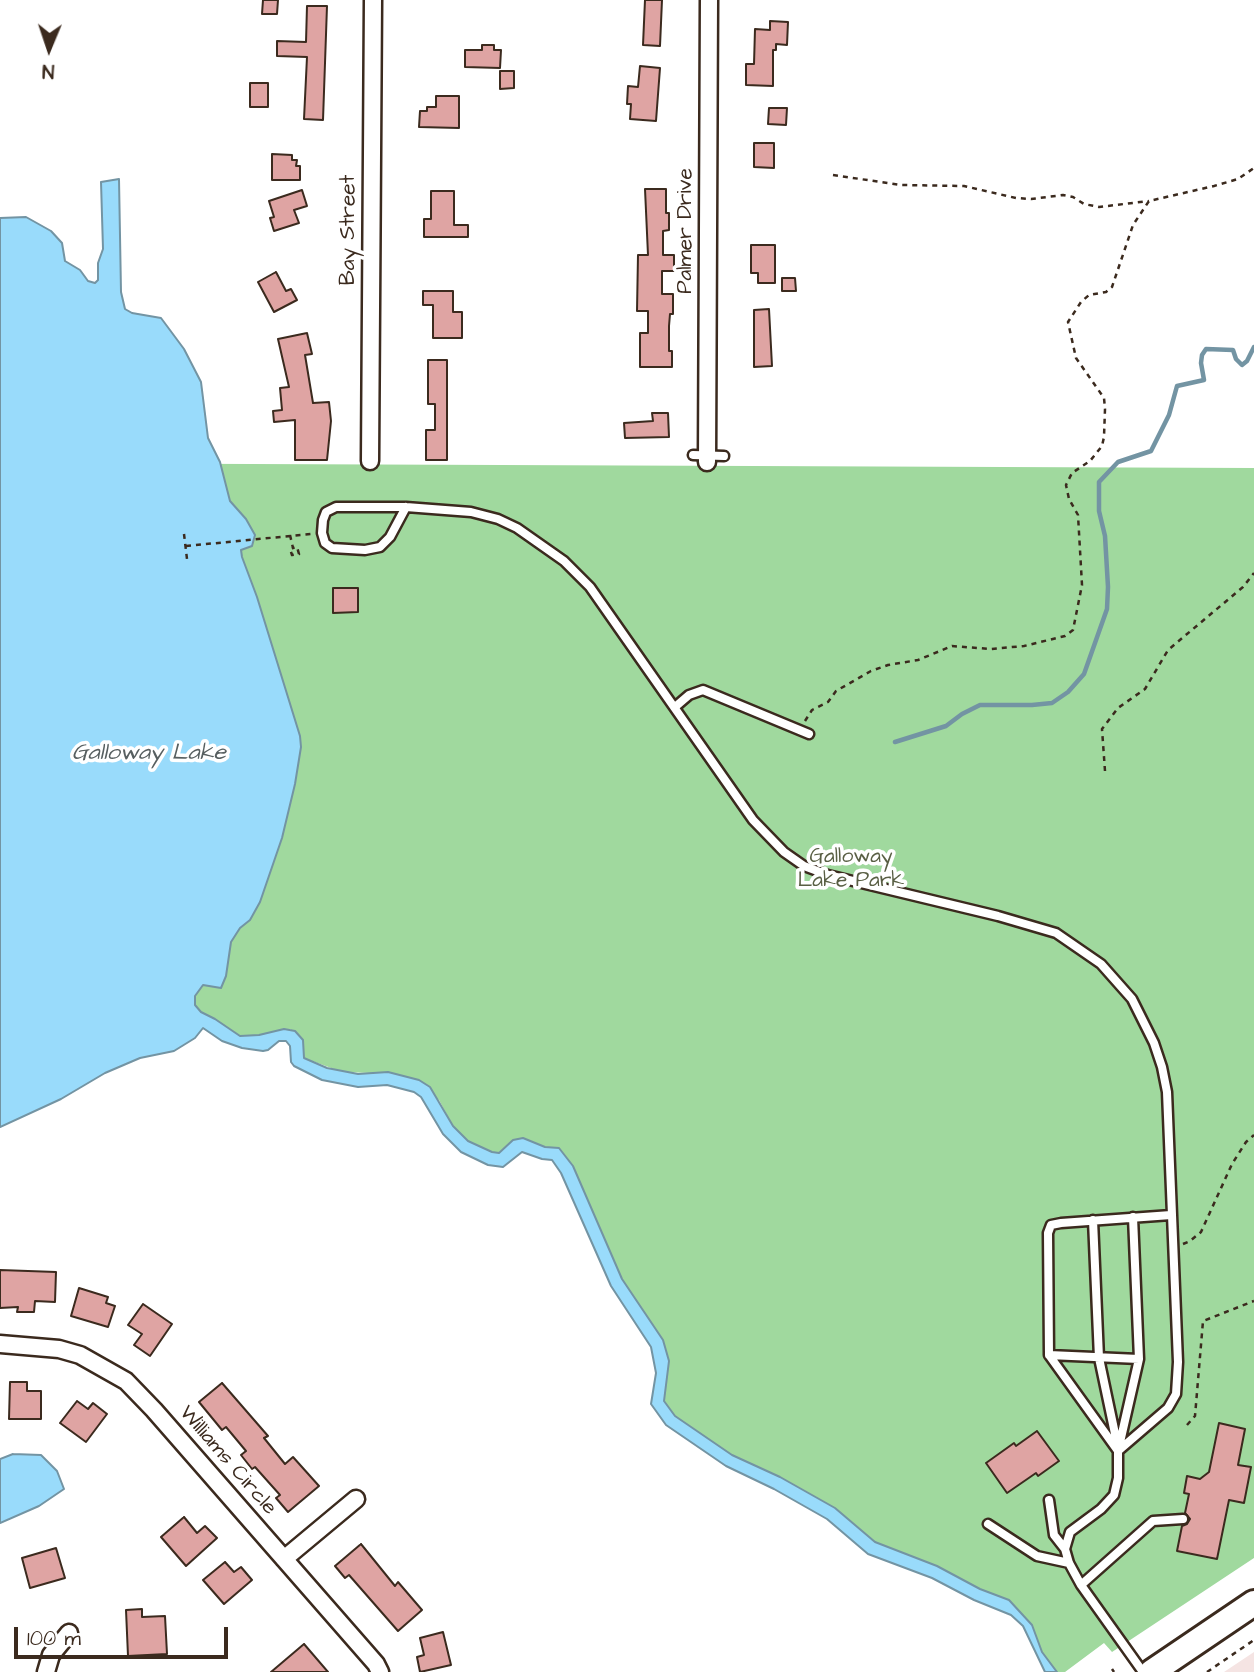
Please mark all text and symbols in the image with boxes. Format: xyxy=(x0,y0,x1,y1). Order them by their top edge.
north arrow xyxy=(14,14,84,84)
text: N xyxy=(42,57,55,84)
street label: Palmer Drive xyxy=(674,168,700,294)
street label: Bay Street xyxy=(337,175,363,285)
water label: Galloway Lake xyxy=(72,740,226,768)
park label: Galloway Lake Park xyxy=(798,845,904,895)
street label: Williams Circle xyxy=(173,1401,281,1521)
scale bar xyxy=(18,1612,231,1656)
text: 100 m xyxy=(27,1624,81,1653)

